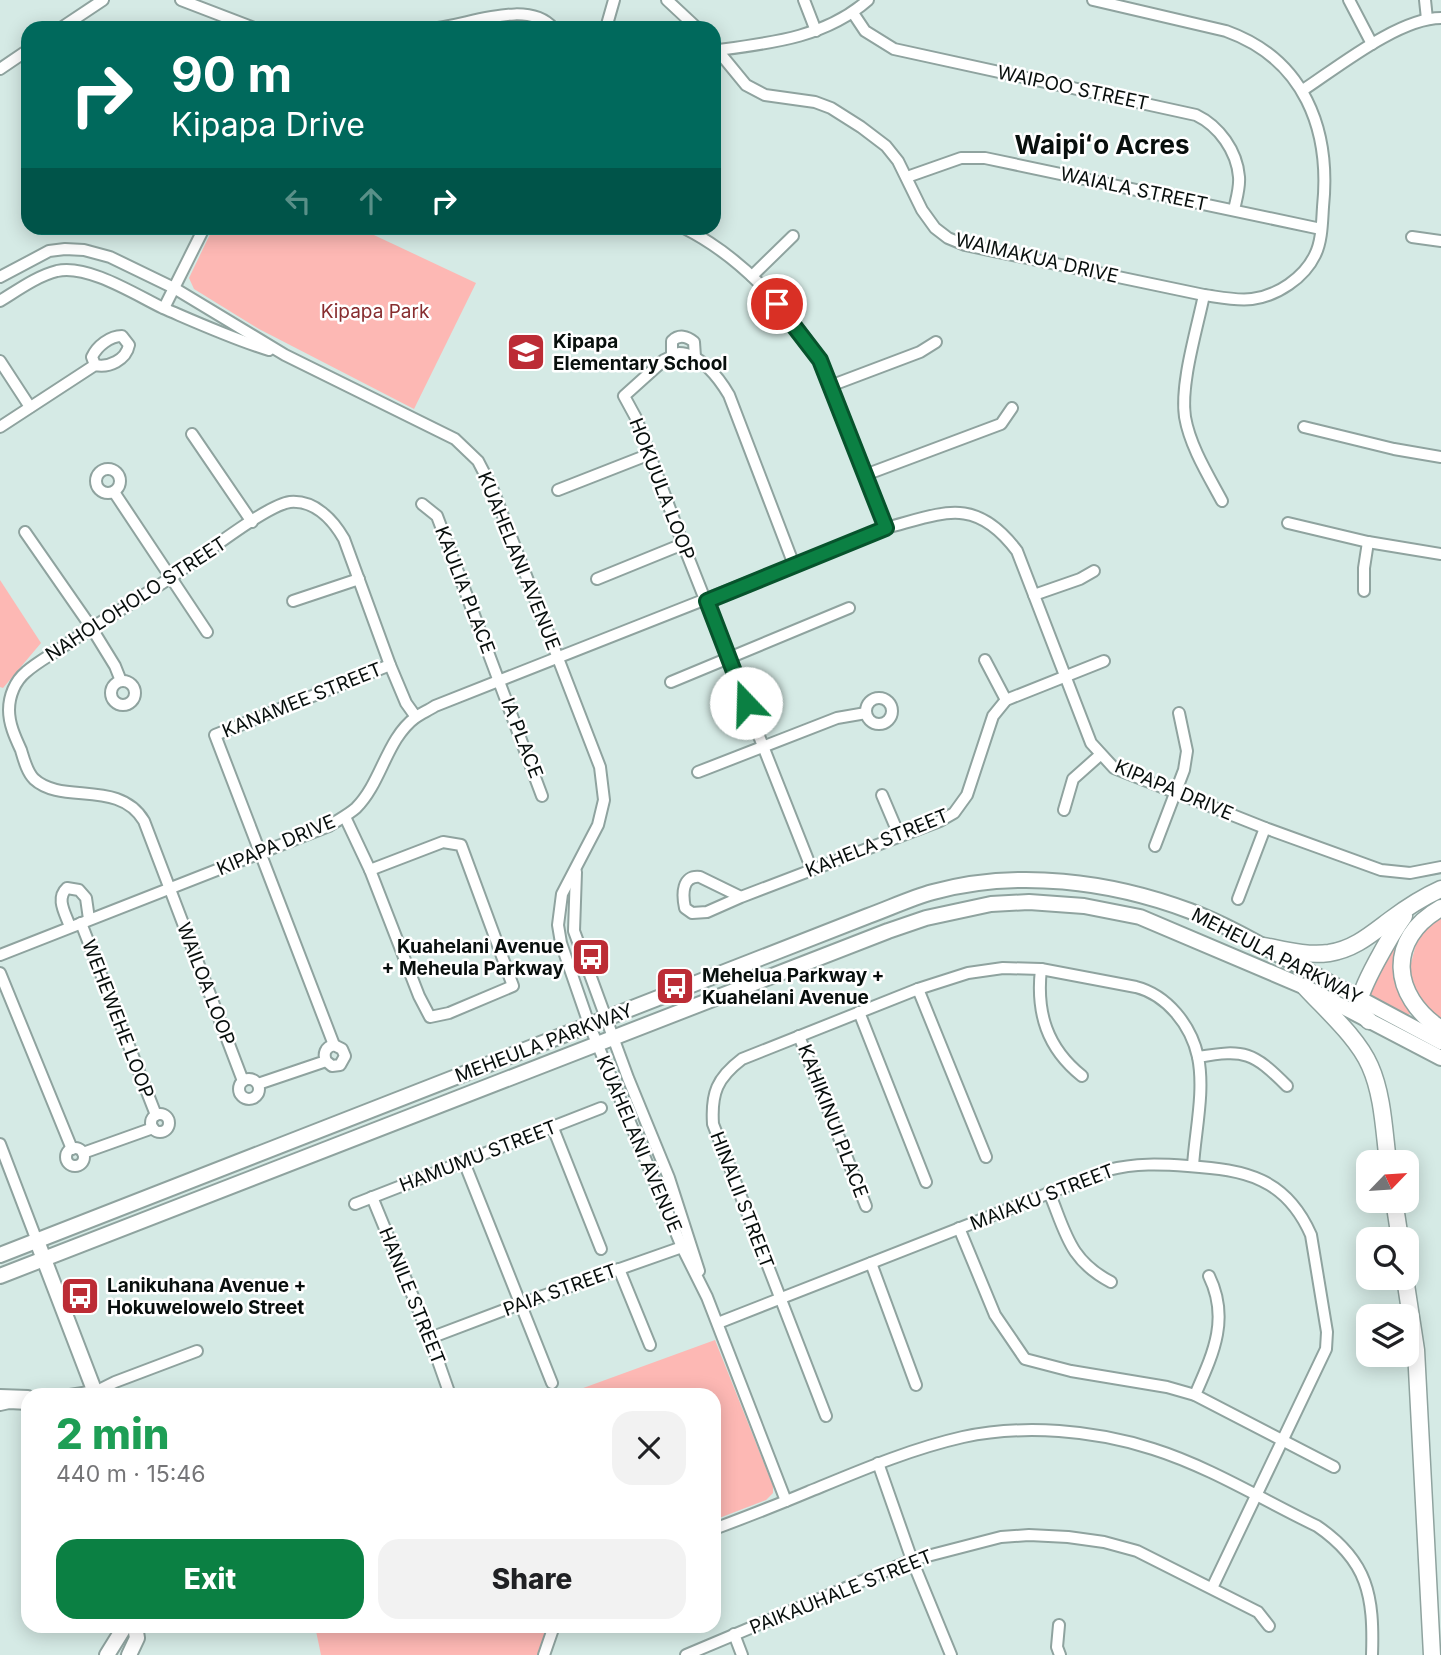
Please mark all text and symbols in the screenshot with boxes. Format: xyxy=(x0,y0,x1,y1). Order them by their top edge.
text: 90 m xyxy=(171,45,292,104)
icon: right xyxy=(56,49,147,140)
street label: WAIPOO STREET xyxy=(995,61,1151,115)
text: Kipapa Drive xyxy=(171,105,365,144)
district label: Waipiʻo Acres xyxy=(1015,129,1189,160)
street label: WAIALA STREET xyxy=(1058,162,1210,216)
icon: left xyxy=(279,182,317,220)
icon: ahead xyxy=(352,182,390,220)
icon: right xyxy=(425,182,463,220)
street label: WAIMAKUA DRIVE xyxy=(953,228,1121,288)
pin xyxy=(747,274,807,334)
icon: arrive xyxy=(758,285,796,323)
park label: Kipapa Park xyxy=(321,300,430,323)
place label: Kipapa Elementary School xyxy=(553,330,727,375)
school or university icon: Kipapa Elementary School xyxy=(505,331,547,373)
street label: HOKUULA LOOP xyxy=(624,415,700,563)
street label: KUAHELANI AVENUE xyxy=(473,469,565,653)
street label: KAULIA PLACE xyxy=(430,523,500,657)
street label: NAHOLOHOLO STREET xyxy=(41,532,231,666)
street label: KANAMEE STREET xyxy=(219,657,385,743)
position arrow xyxy=(709,666,783,740)
street label: IA PLACE xyxy=(496,695,548,781)
street label: KIPAPA DRIVE xyxy=(1111,755,1237,825)
street label: KAHELA STREET xyxy=(802,804,952,882)
street label: KIPAPA DRIVE xyxy=(213,810,339,880)
street label: MEHEULA PARKWAY xyxy=(1188,903,1366,1009)
street label: WAILOA LOOP xyxy=(172,919,240,1049)
place label: Kuahelani Avenue + Meheula Parkway xyxy=(382,935,565,980)
street label: WEHEWEHE LOOP xyxy=(77,936,159,1102)
bus stop icon: Kuahelani Avenue + Meheula Parkway xyxy=(570,936,612,978)
place label: Mehelua Parkway + Kuahelani Avenue xyxy=(702,964,884,1009)
bus stop icon: Mehelua Parkway + Kuahelani Avenue xyxy=(654,965,696,1007)
street label: MEHEULA PARKWAY xyxy=(452,998,636,1088)
street label: KAHIKINUI PLACE xyxy=(793,1041,873,1201)
street label: KUAHELANI AVENUE xyxy=(591,1052,687,1236)
street label: HAMUMU STREET xyxy=(396,1115,560,1197)
street label: HINALII STREET xyxy=(705,1128,779,1272)
north arrow xyxy=(1356,1150,1419,1213)
map controls xyxy=(1356,1150,1419,1367)
street label: MAIAKU STREET xyxy=(967,1159,1117,1235)
street label: HANILE STREET xyxy=(374,1224,450,1368)
button: search xyxy=(1356,1227,1419,1290)
street label: PAIA STREET xyxy=(500,1259,620,1321)
place label: Lanikuhana Avenue + Hokuwelowelo Street xyxy=(107,1274,306,1319)
bus stop icon: Lanikuhana Avenue + Hokuwelowelo Street xyxy=(59,1275,101,1317)
button: layers xyxy=(1356,1304,1419,1367)
text: 2 min xyxy=(56,1408,170,1459)
button: close xyxy=(612,1411,686,1485)
text: 440 m · 15:46 xyxy=(56,1460,206,1488)
button: Exit xyxy=(56,1539,364,1619)
button: Share xyxy=(378,1539,686,1619)
street label: PAIKAUHALE STREET xyxy=(746,1545,936,1639)

